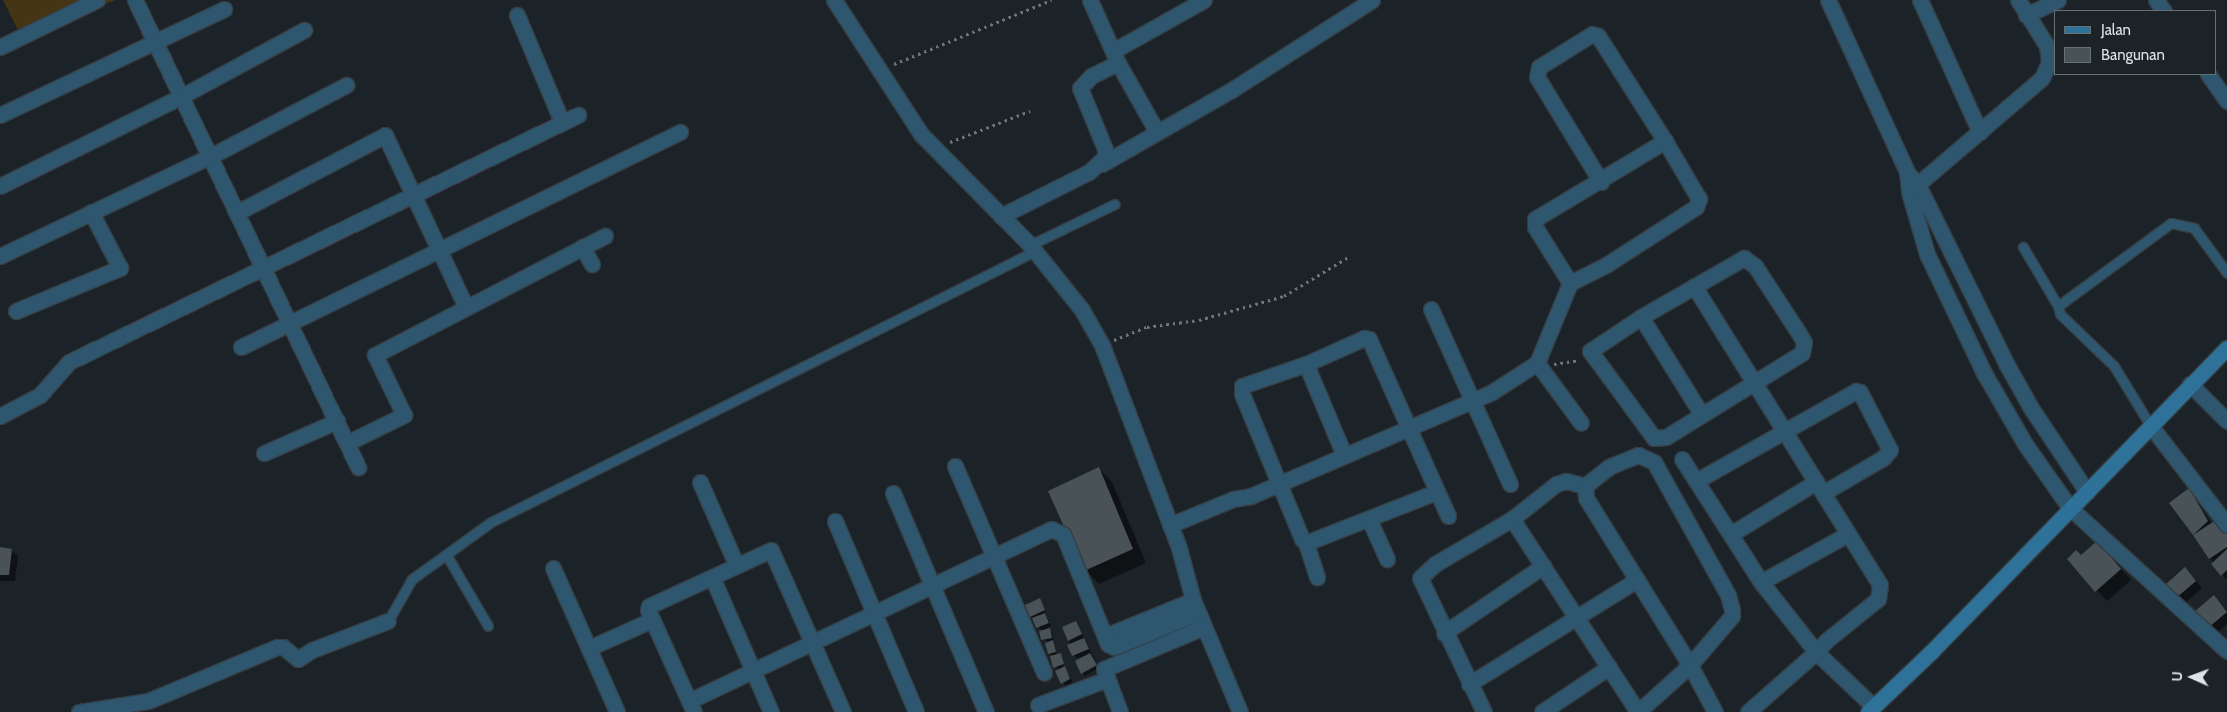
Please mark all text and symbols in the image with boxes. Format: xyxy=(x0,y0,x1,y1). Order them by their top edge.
legend xyxy=(2054,10,2217,75)
text: Jalan xyxy=(2101,21,2131,39)
text: Bangunan xyxy=(2101,46,2165,64)
north arrow xyxy=(2167,652,2217,702)
text: U xyxy=(2168,671,2186,682)

